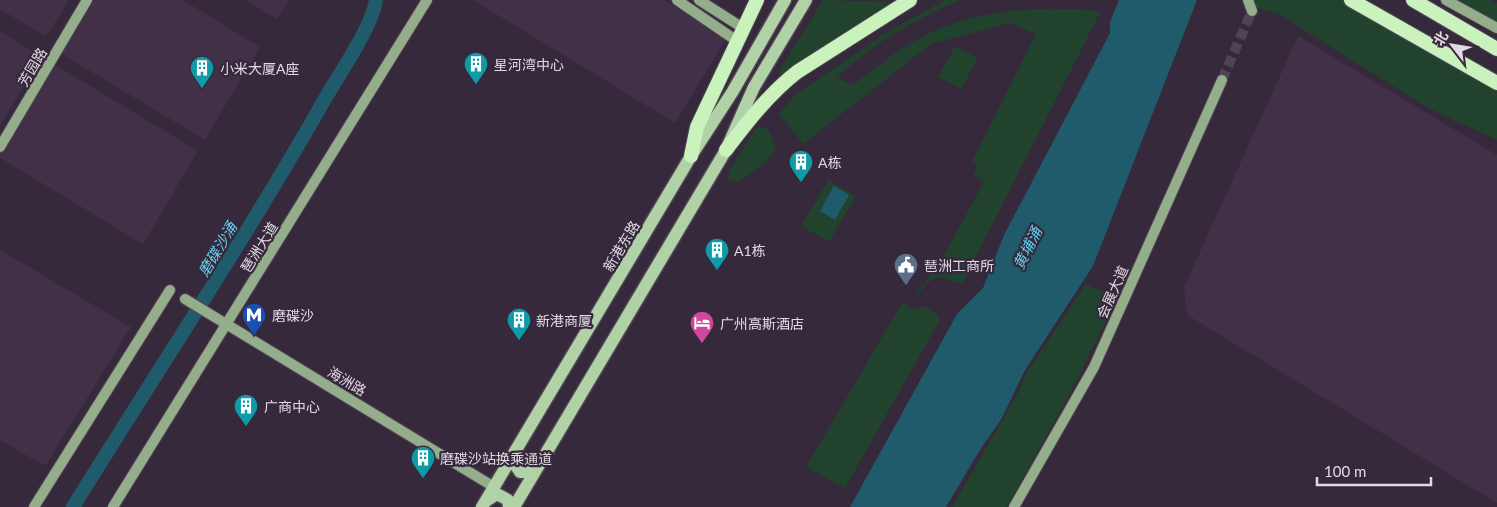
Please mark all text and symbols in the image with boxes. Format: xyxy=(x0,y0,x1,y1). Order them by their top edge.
north arrow xyxy=(1427,20,1477,70)
text: 北 xyxy=(1430,28,1451,48)
street label: 芳园路 xyxy=(14,45,50,89)
building icon: 星河湾中心 xyxy=(463,51,489,85)
building icon: 小米大厦A座 xyxy=(189,55,215,89)
place label: 星河湾中心 xyxy=(494,56,564,73)
place label: 小米大厦A座 xyxy=(220,60,299,77)
building icon: A栋 xyxy=(788,149,814,183)
place label: A栋 xyxy=(818,154,841,171)
water label: 磨碟沙涌 xyxy=(194,217,241,279)
street label: 新港东路 xyxy=(599,218,643,274)
street label: 琶洲大道 xyxy=(237,219,281,275)
water label: 黄埔涌 xyxy=(1009,222,1046,272)
building icon: A1栋 xyxy=(704,237,730,271)
place label: A1栋 xyxy=(734,242,766,259)
public building icon: 琶洲工商所 xyxy=(893,252,919,286)
place label: 琶洲工商所 xyxy=(924,257,994,274)
street label: 会展大道 xyxy=(1093,263,1131,321)
metro station icon: 磨碟沙 xyxy=(241,302,267,336)
place label: 磨碟沙 xyxy=(272,307,314,324)
building icon: 新港商厦 xyxy=(506,307,532,341)
hotel icon: 广州高斯酒店 xyxy=(689,310,715,344)
place label: 新港商厦 xyxy=(536,312,592,329)
place label: 广州高斯酒店 xyxy=(720,315,804,332)
street label: 海洲路 xyxy=(325,363,369,399)
building icon: 广商中心 xyxy=(233,393,259,427)
place label: 广商中心 xyxy=(264,398,320,415)
building icon: 磨碟沙站换乘通道 xyxy=(410,445,436,479)
place label: 磨碟沙站换乘通道 xyxy=(440,450,552,467)
scale bar xyxy=(1317,454,1431,486)
text: 100 m xyxy=(1324,462,1366,480)

